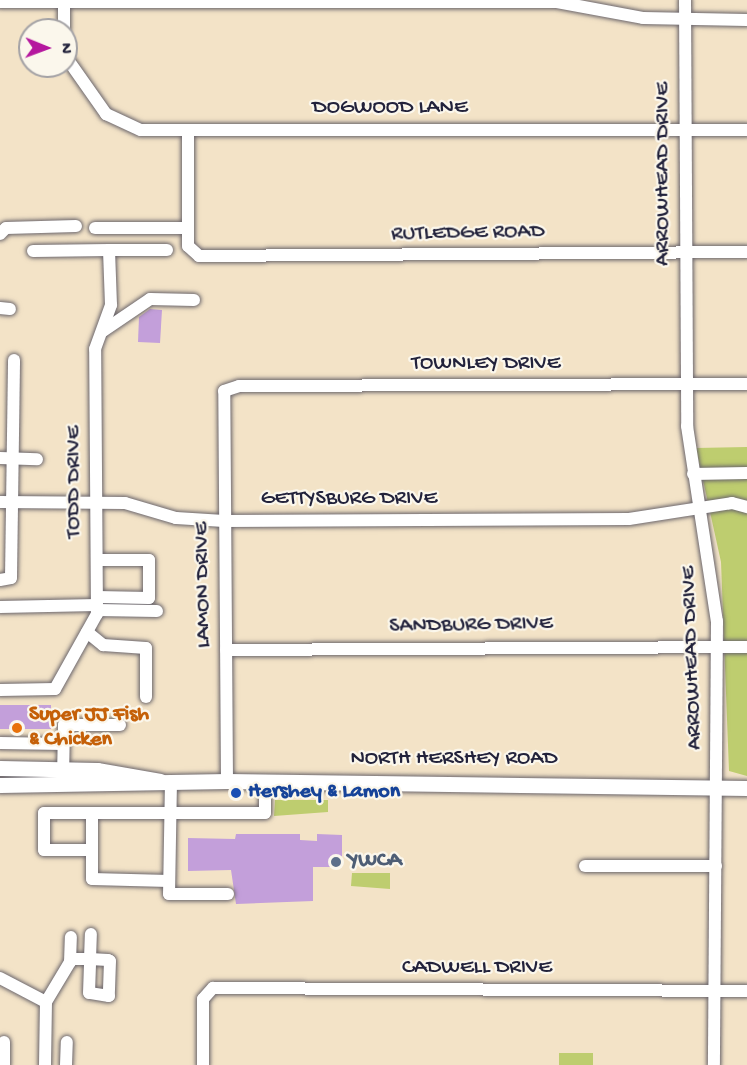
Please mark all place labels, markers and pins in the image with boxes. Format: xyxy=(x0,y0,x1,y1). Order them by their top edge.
place label: Super JJ Fish & Chicken xyxy=(29,702,149,754)
marker: Super JJ Fish & Chicken xyxy=(10,721,24,735)
place label: Hershey & Lamon xyxy=(248,780,400,806)
marker: Hershey & Lamon xyxy=(229,786,243,800)
place label: YWCA xyxy=(348,849,402,875)
marker: YWCA xyxy=(329,855,343,869)

